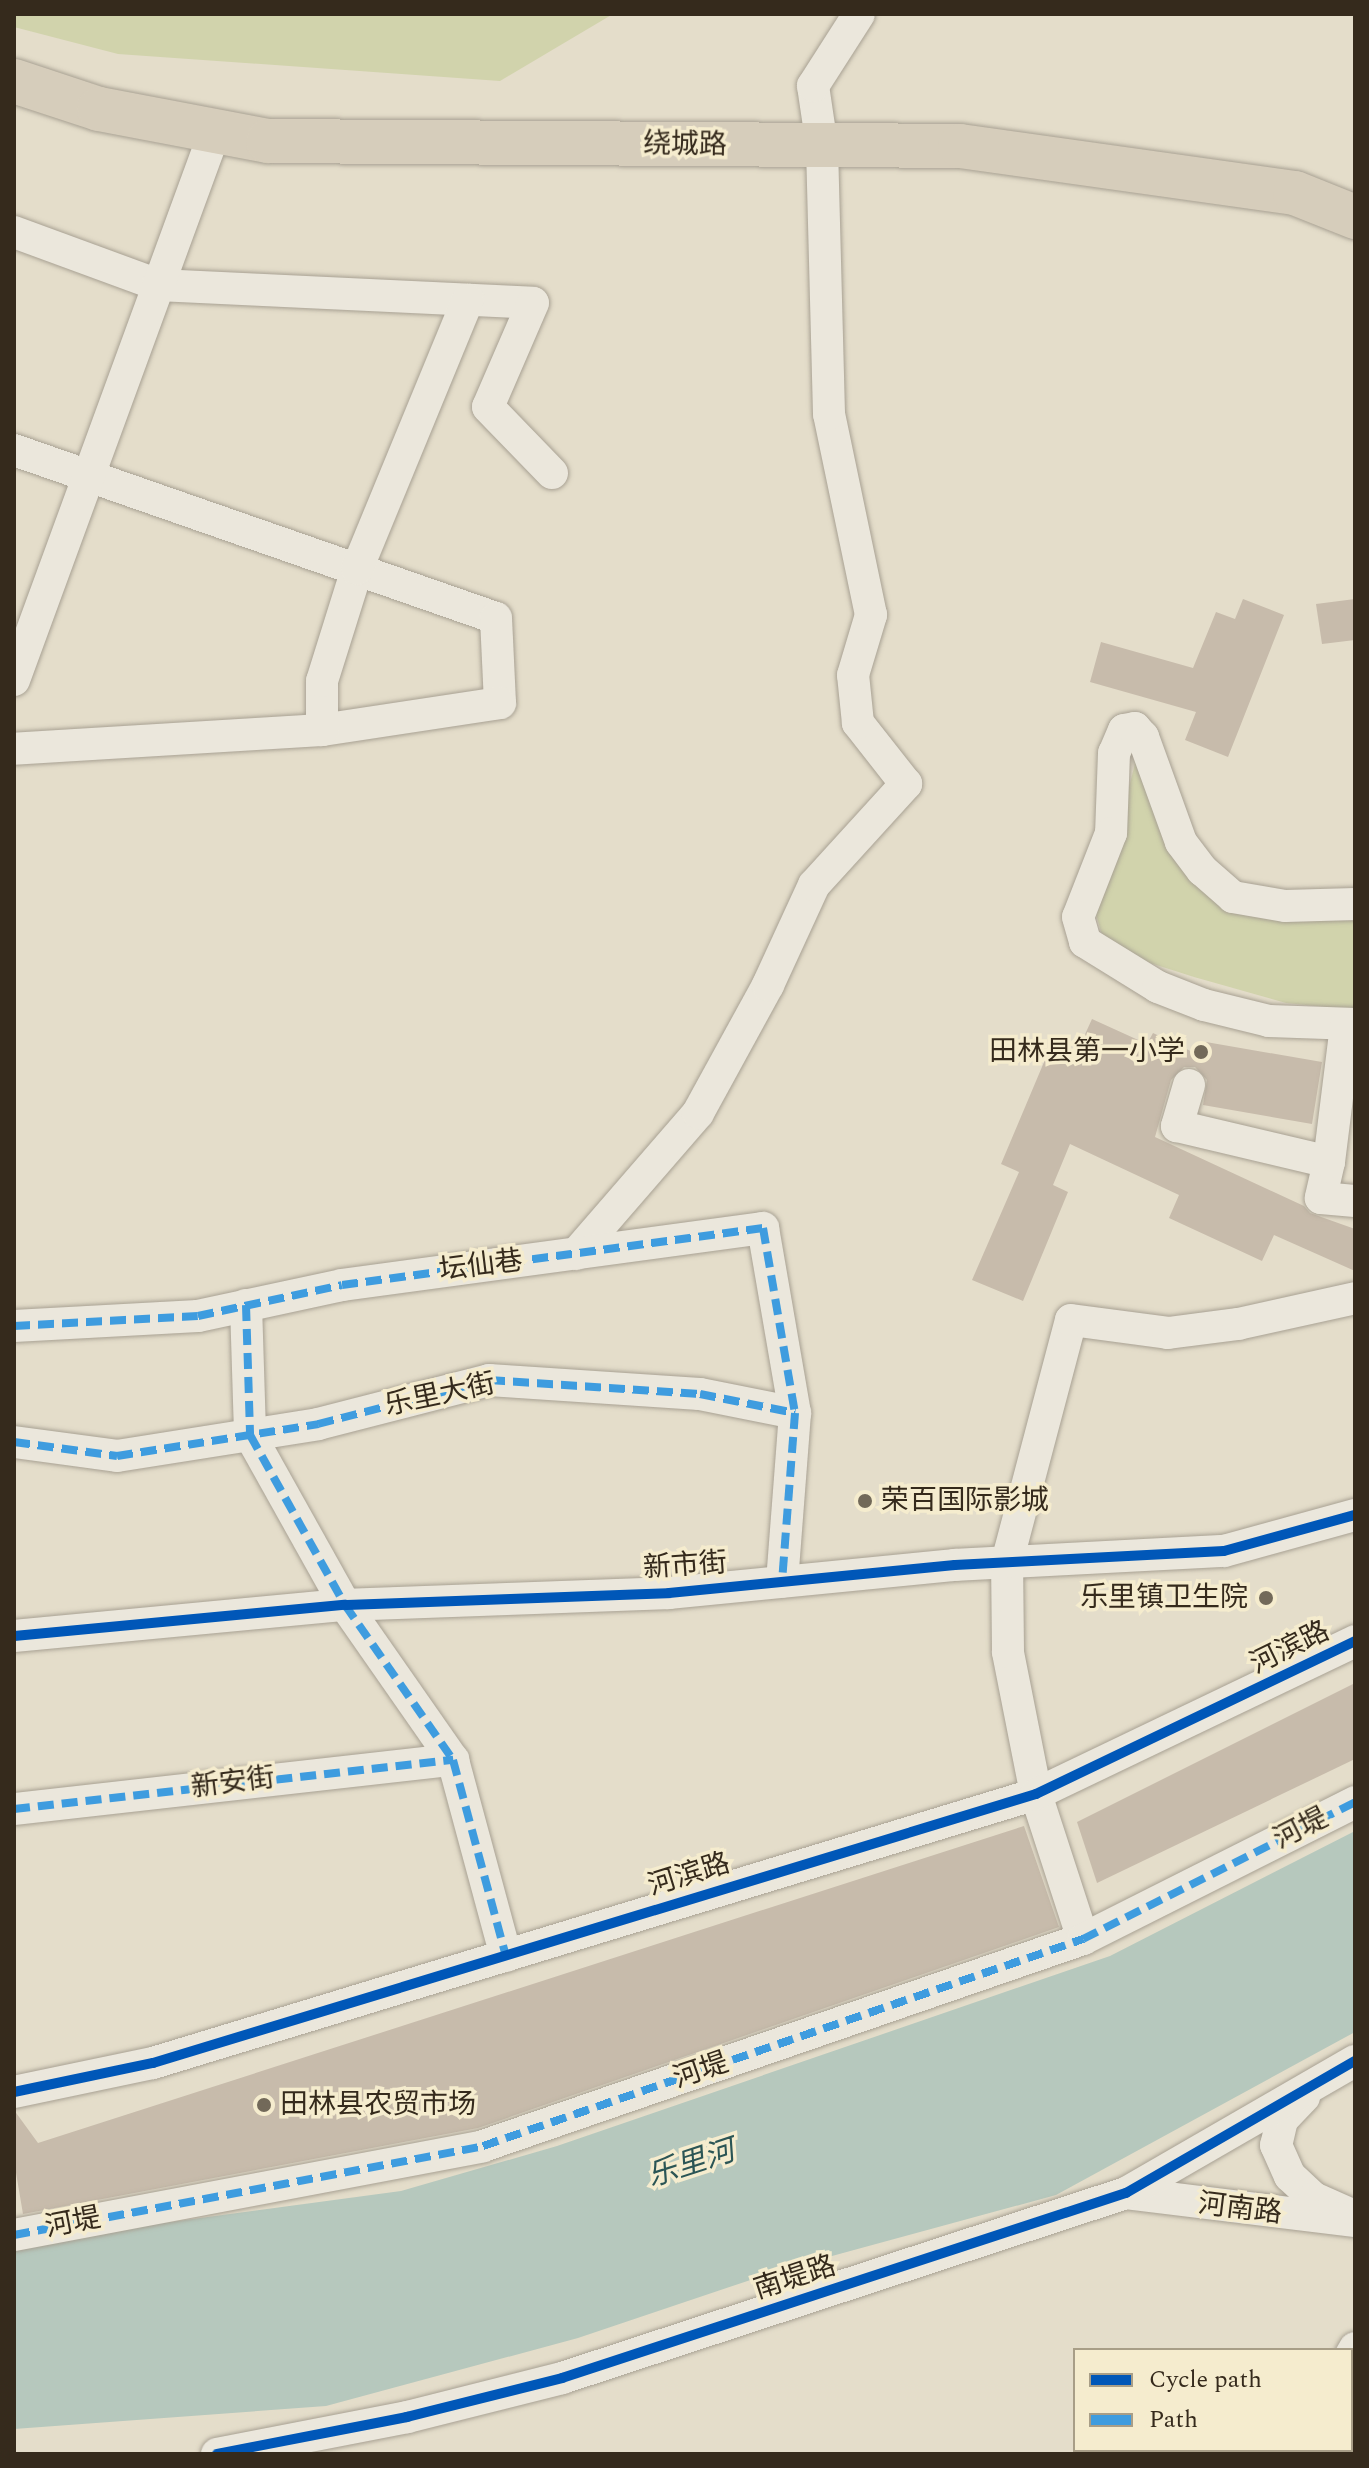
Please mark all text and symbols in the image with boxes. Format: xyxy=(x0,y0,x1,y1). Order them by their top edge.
street label: 绕城路 xyxy=(643,127,727,163)
place label: 田林县第一小学 xyxy=(989,1035,1185,1069)
marker: 田林县第一小学 xyxy=(1192,1043,1210,1061)
street label: 坛仙巷 xyxy=(437,1244,525,1288)
street label: 乐里大街 xyxy=(382,1367,498,1423)
place label: 荣百国际影城 xyxy=(881,1484,1049,1518)
marker: 荣百国际影城 xyxy=(856,1492,874,1510)
street label: 新市街 xyxy=(642,1546,728,1586)
place label: 乐里镇卫生院 xyxy=(1080,1581,1248,1615)
marker: 乐里镇卫生院 xyxy=(1255,1587,1277,1609)
street label: 河滨路 xyxy=(1245,1614,1335,1682)
street label: 新安街 xyxy=(189,1761,277,1805)
street label: 河堤 xyxy=(1268,1801,1334,1857)
street label: 河滨路 xyxy=(644,1847,734,1903)
street label: 河堤 xyxy=(669,2046,733,2096)
place label: 田林县农贸市场 xyxy=(280,2088,476,2122)
marker: 田林县农贸市场 xyxy=(255,2096,273,2114)
water label: 乐里河 xyxy=(643,2133,739,2195)
street label: 河南路 xyxy=(1196,2187,1284,2231)
street label: 河堤 xyxy=(42,2201,104,2245)
street label: 南堤路 xyxy=(750,2249,840,2307)
legend xyxy=(1073,2348,1353,2452)
text: Cycle path xyxy=(1149,2362,1262,2398)
text: Path xyxy=(1149,2402,1198,2438)

